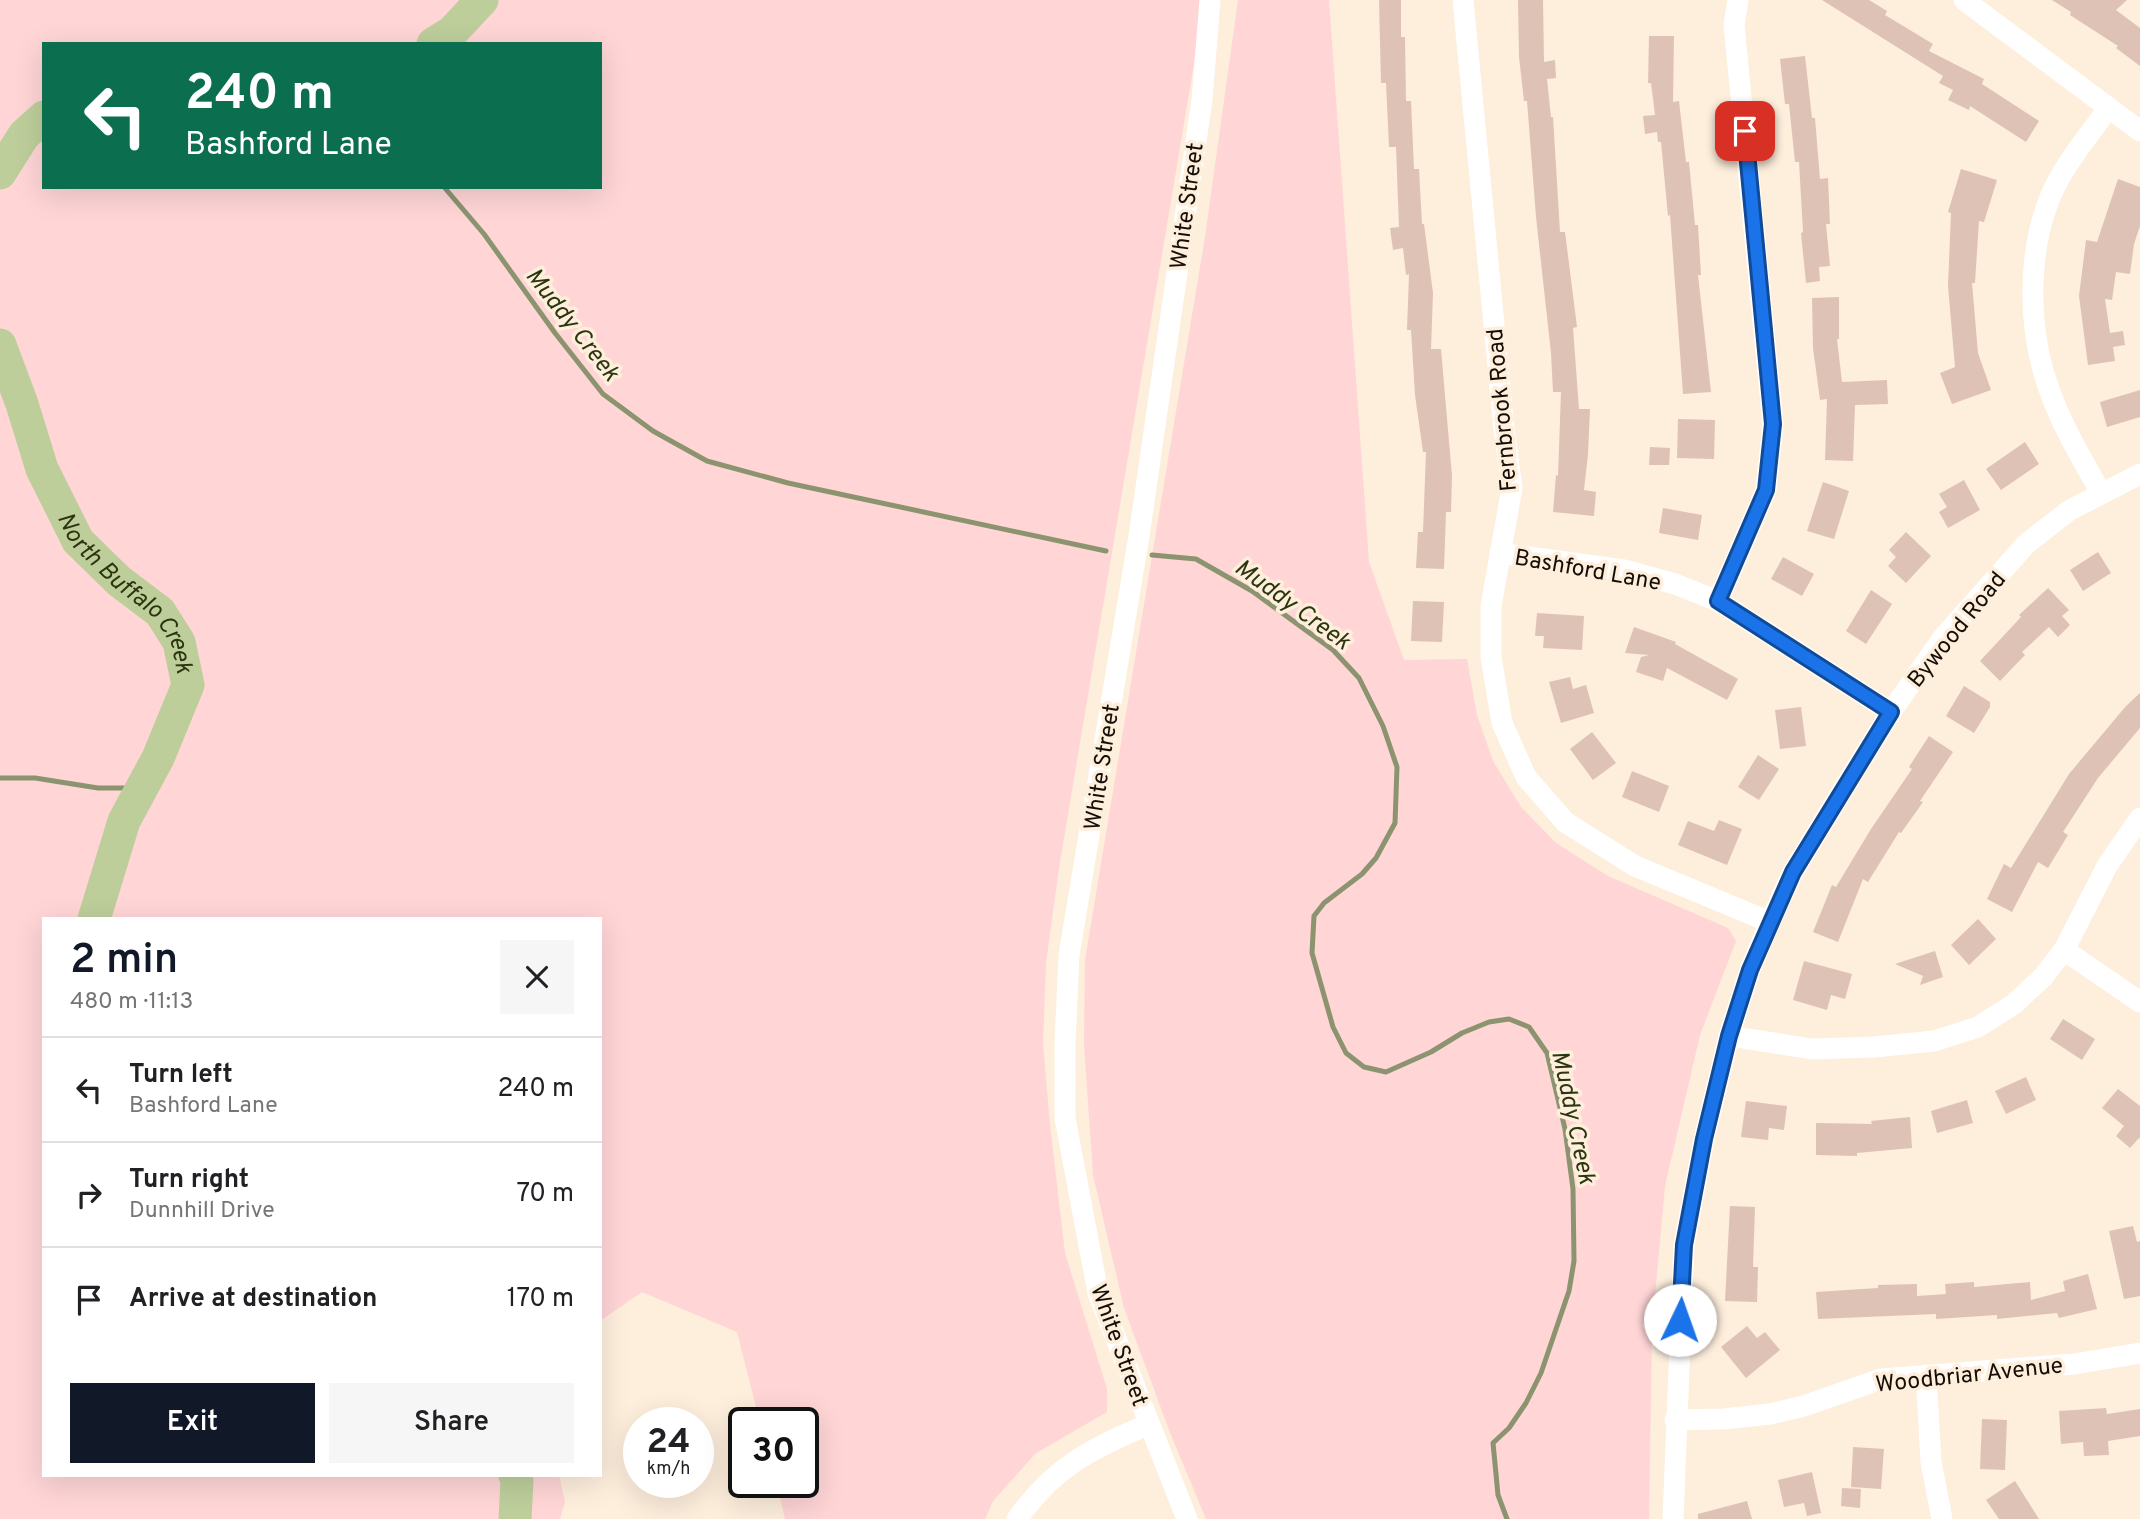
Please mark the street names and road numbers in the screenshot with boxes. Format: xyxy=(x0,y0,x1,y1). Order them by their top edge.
street label: White Street xyxy=(1165,141,1212,272)
street label: Fernbrook Road xyxy=(1482,327,1525,493)
street label: Bashford Lane xyxy=(1512,544,1663,599)
street label: Bywood Road xyxy=(1902,567,2014,694)
street label: White Street xyxy=(1079,702,1128,833)
street label: White Street xyxy=(1082,1281,1153,1411)
street label: Woodbriar Avenue xyxy=(1874,1352,2064,1401)

